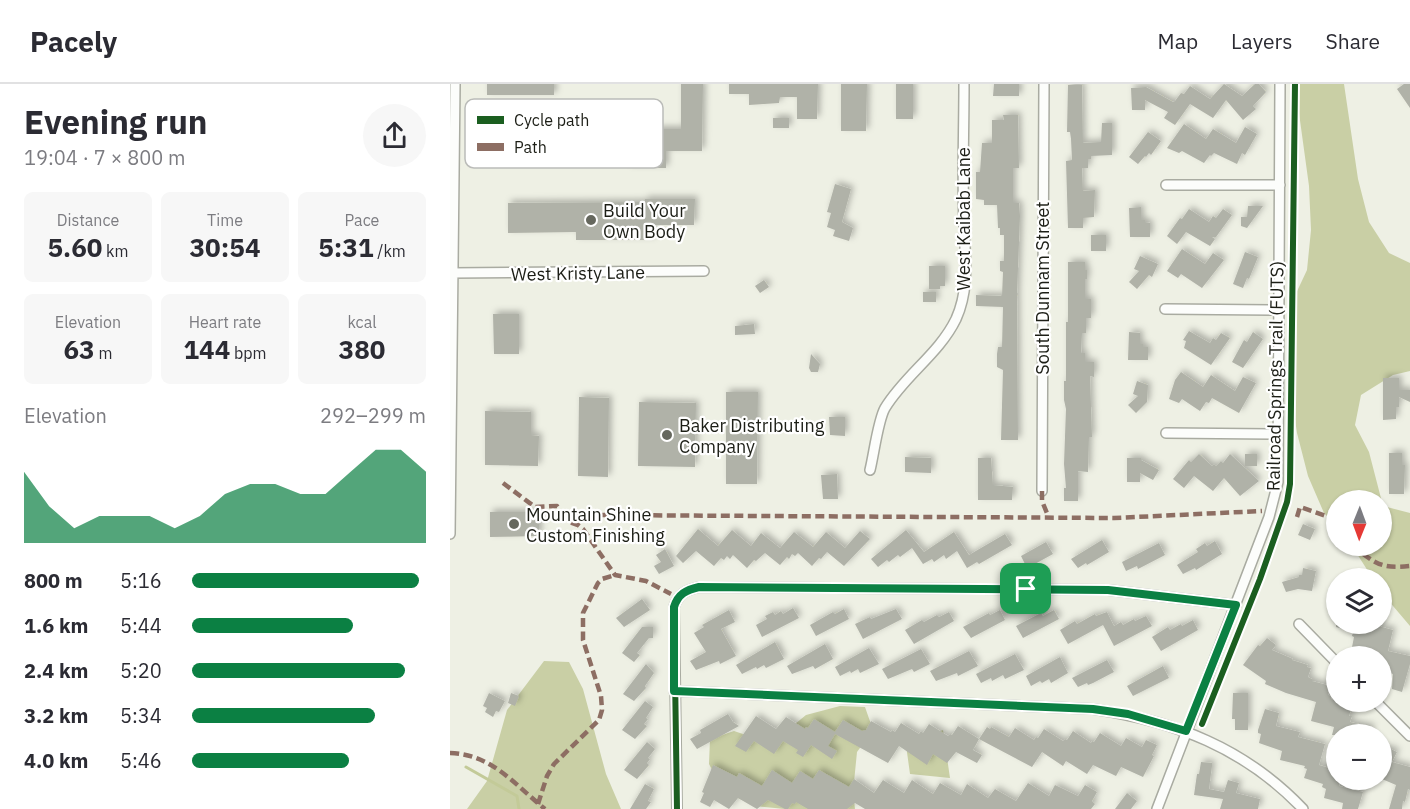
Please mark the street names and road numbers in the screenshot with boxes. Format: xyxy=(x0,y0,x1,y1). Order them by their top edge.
street label: West Kaibab Lane xyxy=(952,147,975,291)
street label: South Dunnam Street xyxy=(1031,201,1054,375)
street label: West Kristy Lane xyxy=(511,260,645,286)
street label: Railroad Springs Trail (FUTS) xyxy=(1261,261,1289,491)

